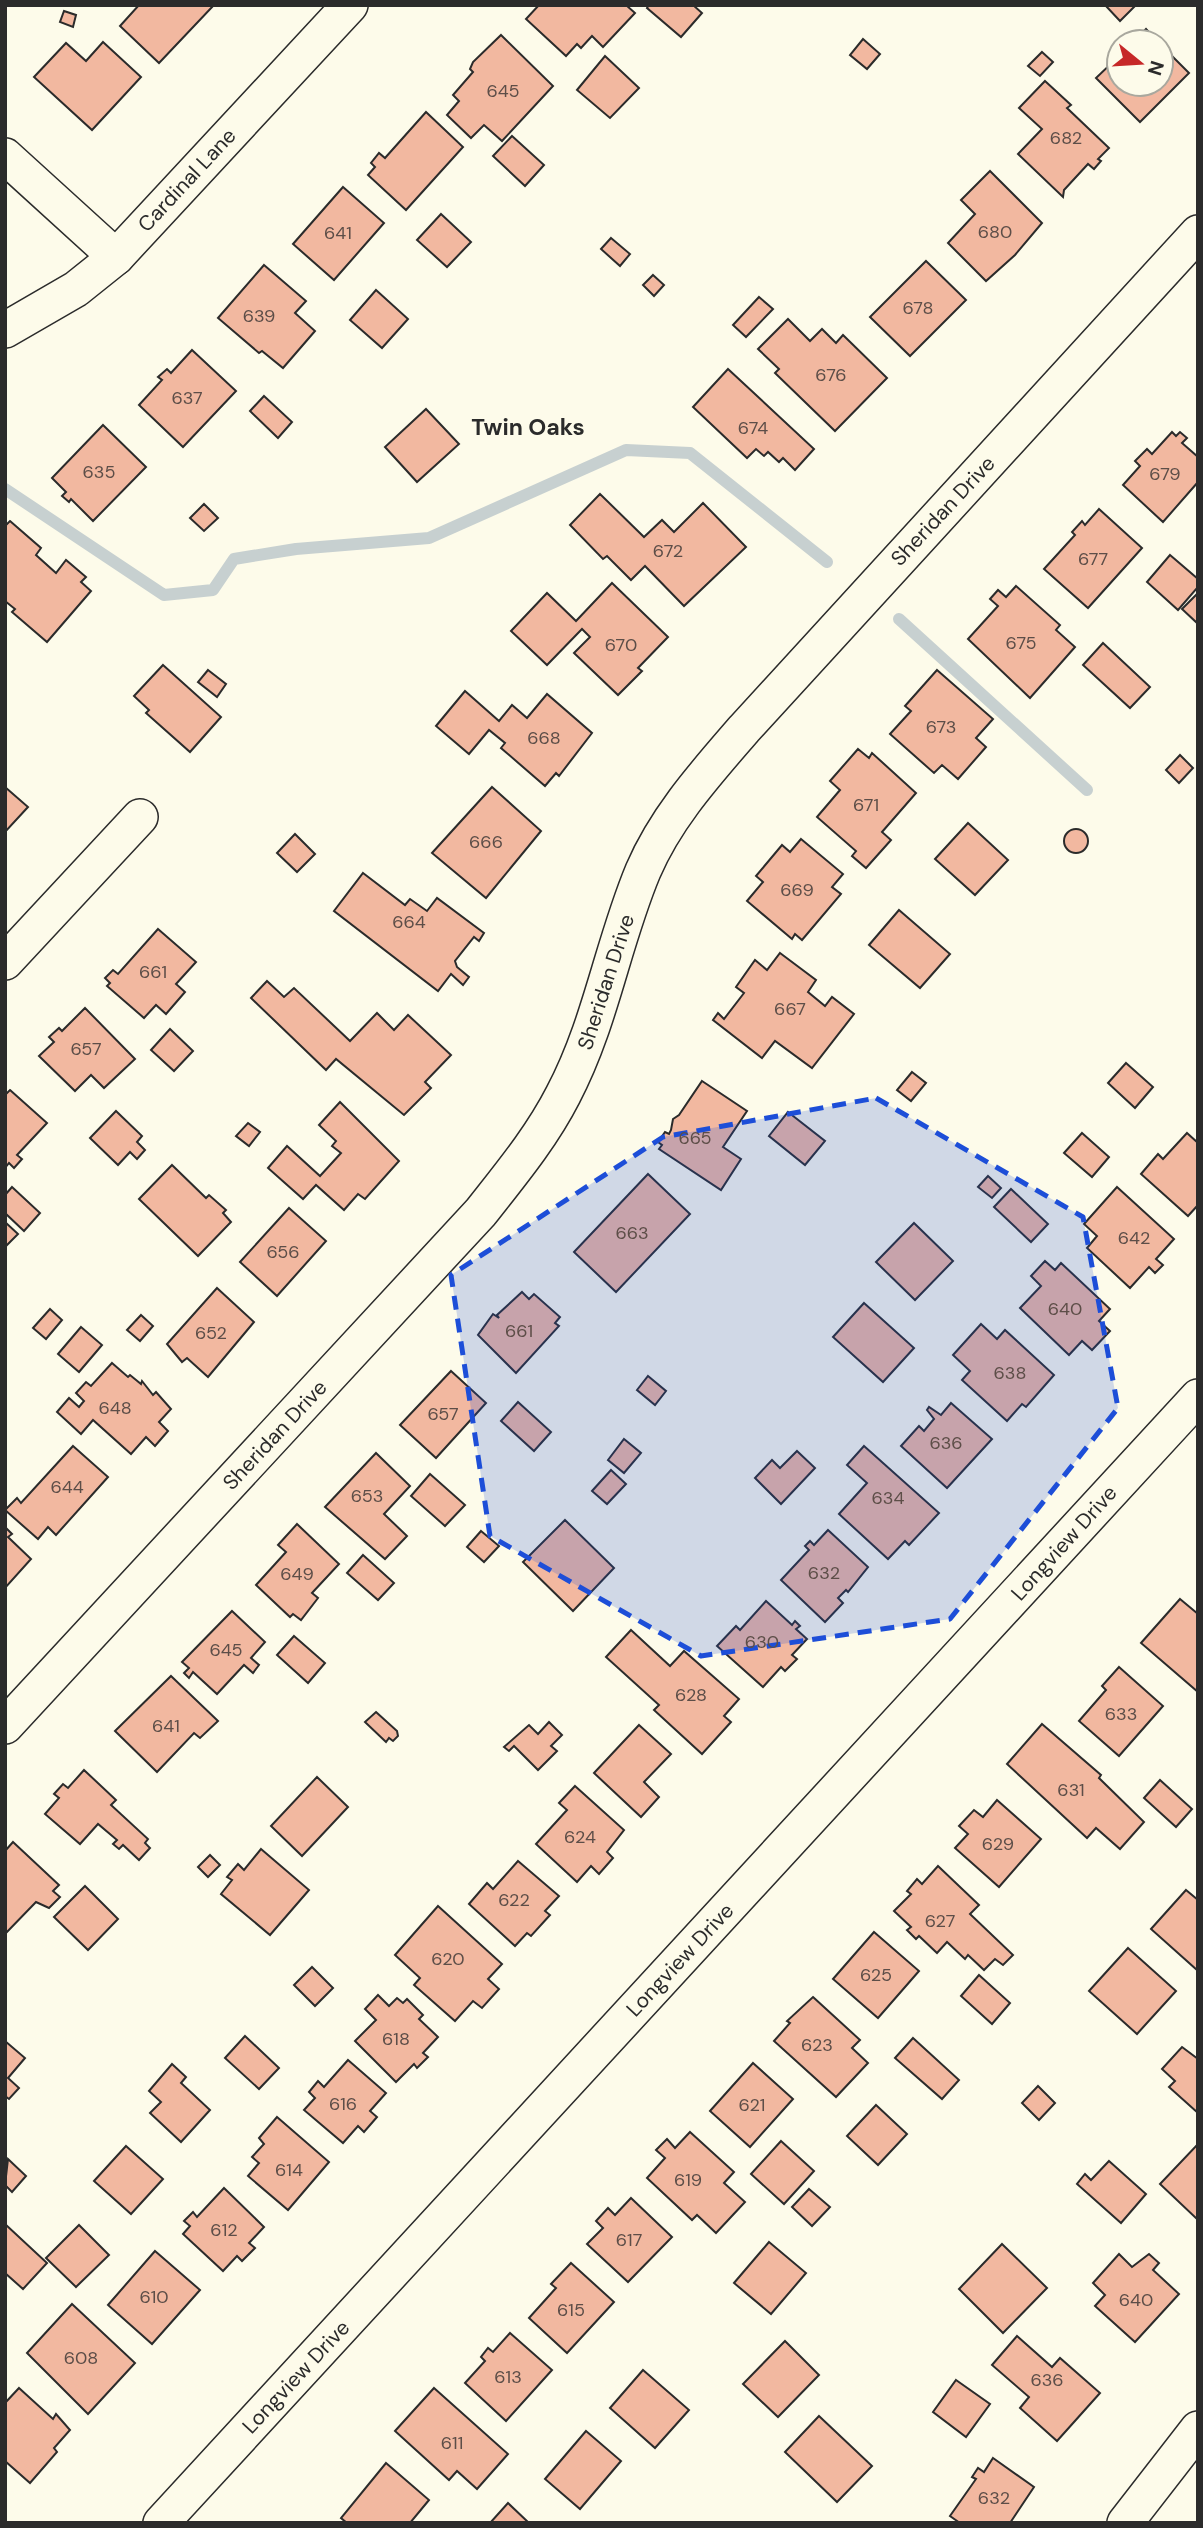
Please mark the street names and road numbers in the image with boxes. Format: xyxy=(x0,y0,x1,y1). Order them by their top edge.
street label: Cardinal Lane xyxy=(132,122,242,238)
street label: Sheridan Drive xyxy=(885,450,1001,572)
street label: Sheridan Drive xyxy=(571,911,641,1053)
street label: Sheridan Drive xyxy=(217,1374,333,1496)
street label: Longview Drive xyxy=(1005,1479,1123,1607)
street label: Longview Drive xyxy=(620,1897,740,2023)
street label: Longview Drive xyxy=(236,2314,356,2440)

